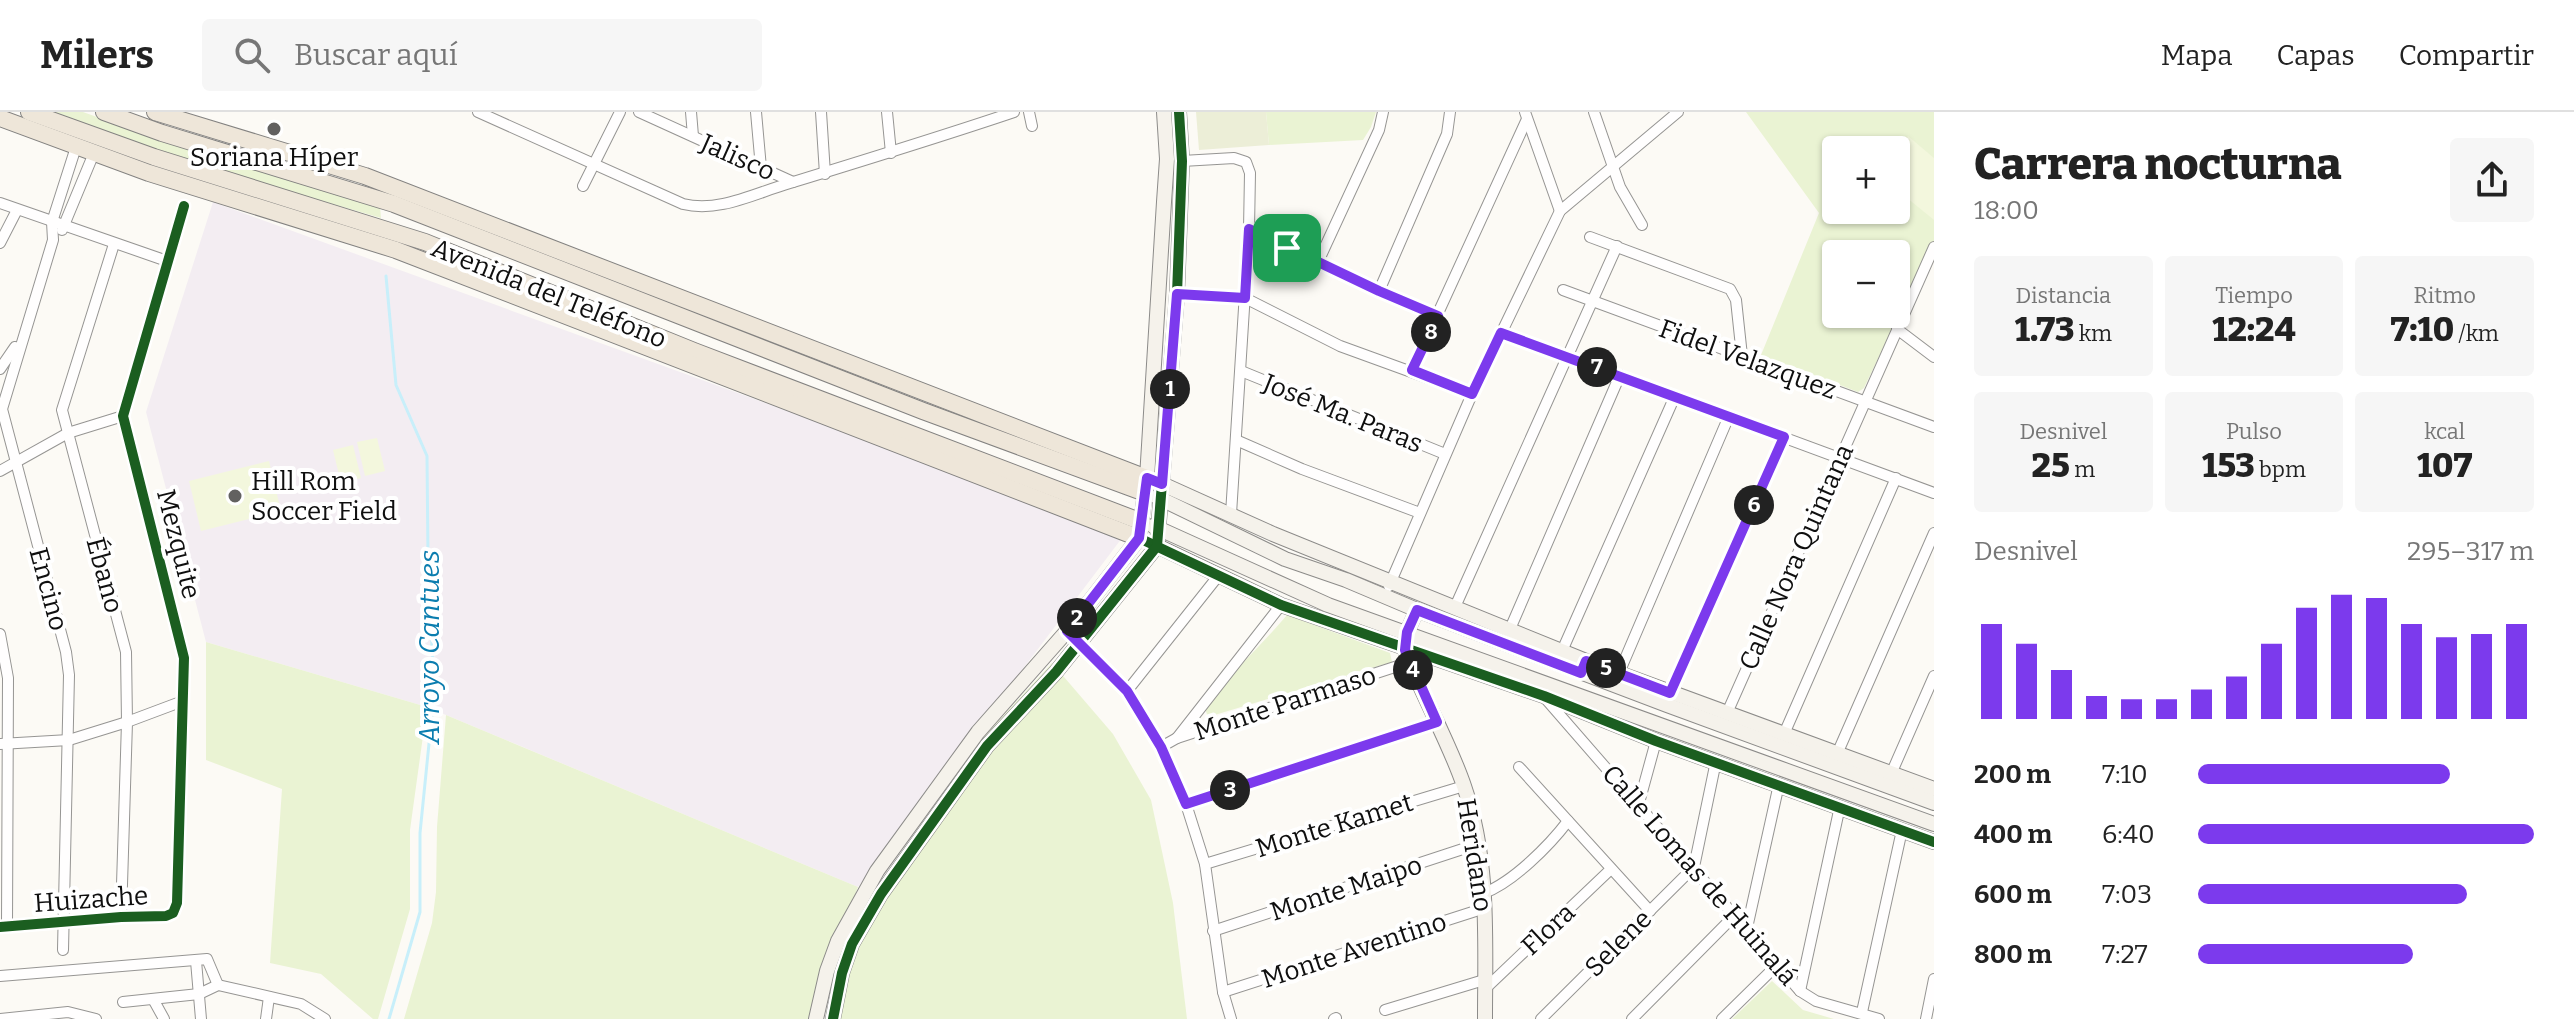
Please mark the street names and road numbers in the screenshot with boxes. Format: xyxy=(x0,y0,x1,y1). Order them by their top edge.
street label: Jalisco xyxy=(695,127,780,187)
street label: Avenida del Teléfono xyxy=(427,232,671,355)
street label: Fidel Velazquez xyxy=(1655,313,1841,406)
street label: José Ma. Paras xyxy=(1258,367,1427,460)
street label: Calle Nora Quintana xyxy=(1733,440,1860,675)
street label: Mezquite xyxy=(150,486,207,602)
street label: Ébano xyxy=(80,534,129,616)
street label: Encino xyxy=(23,544,74,634)
street label: Monte Parmaso xyxy=(1190,659,1380,747)
street label: Calle Lomas de Huinalá xyxy=(1595,759,1804,992)
street label: Monte Kamet xyxy=(1252,787,1417,864)
street label: Heridano xyxy=(1450,796,1499,914)
street label: Monte Maipo xyxy=(1266,849,1426,928)
street label: Huizache xyxy=(33,880,149,919)
street label: Flora xyxy=(1515,897,1581,962)
street label: Selene xyxy=(1578,903,1658,983)
street label: Monte Aventino xyxy=(1258,906,1450,995)

